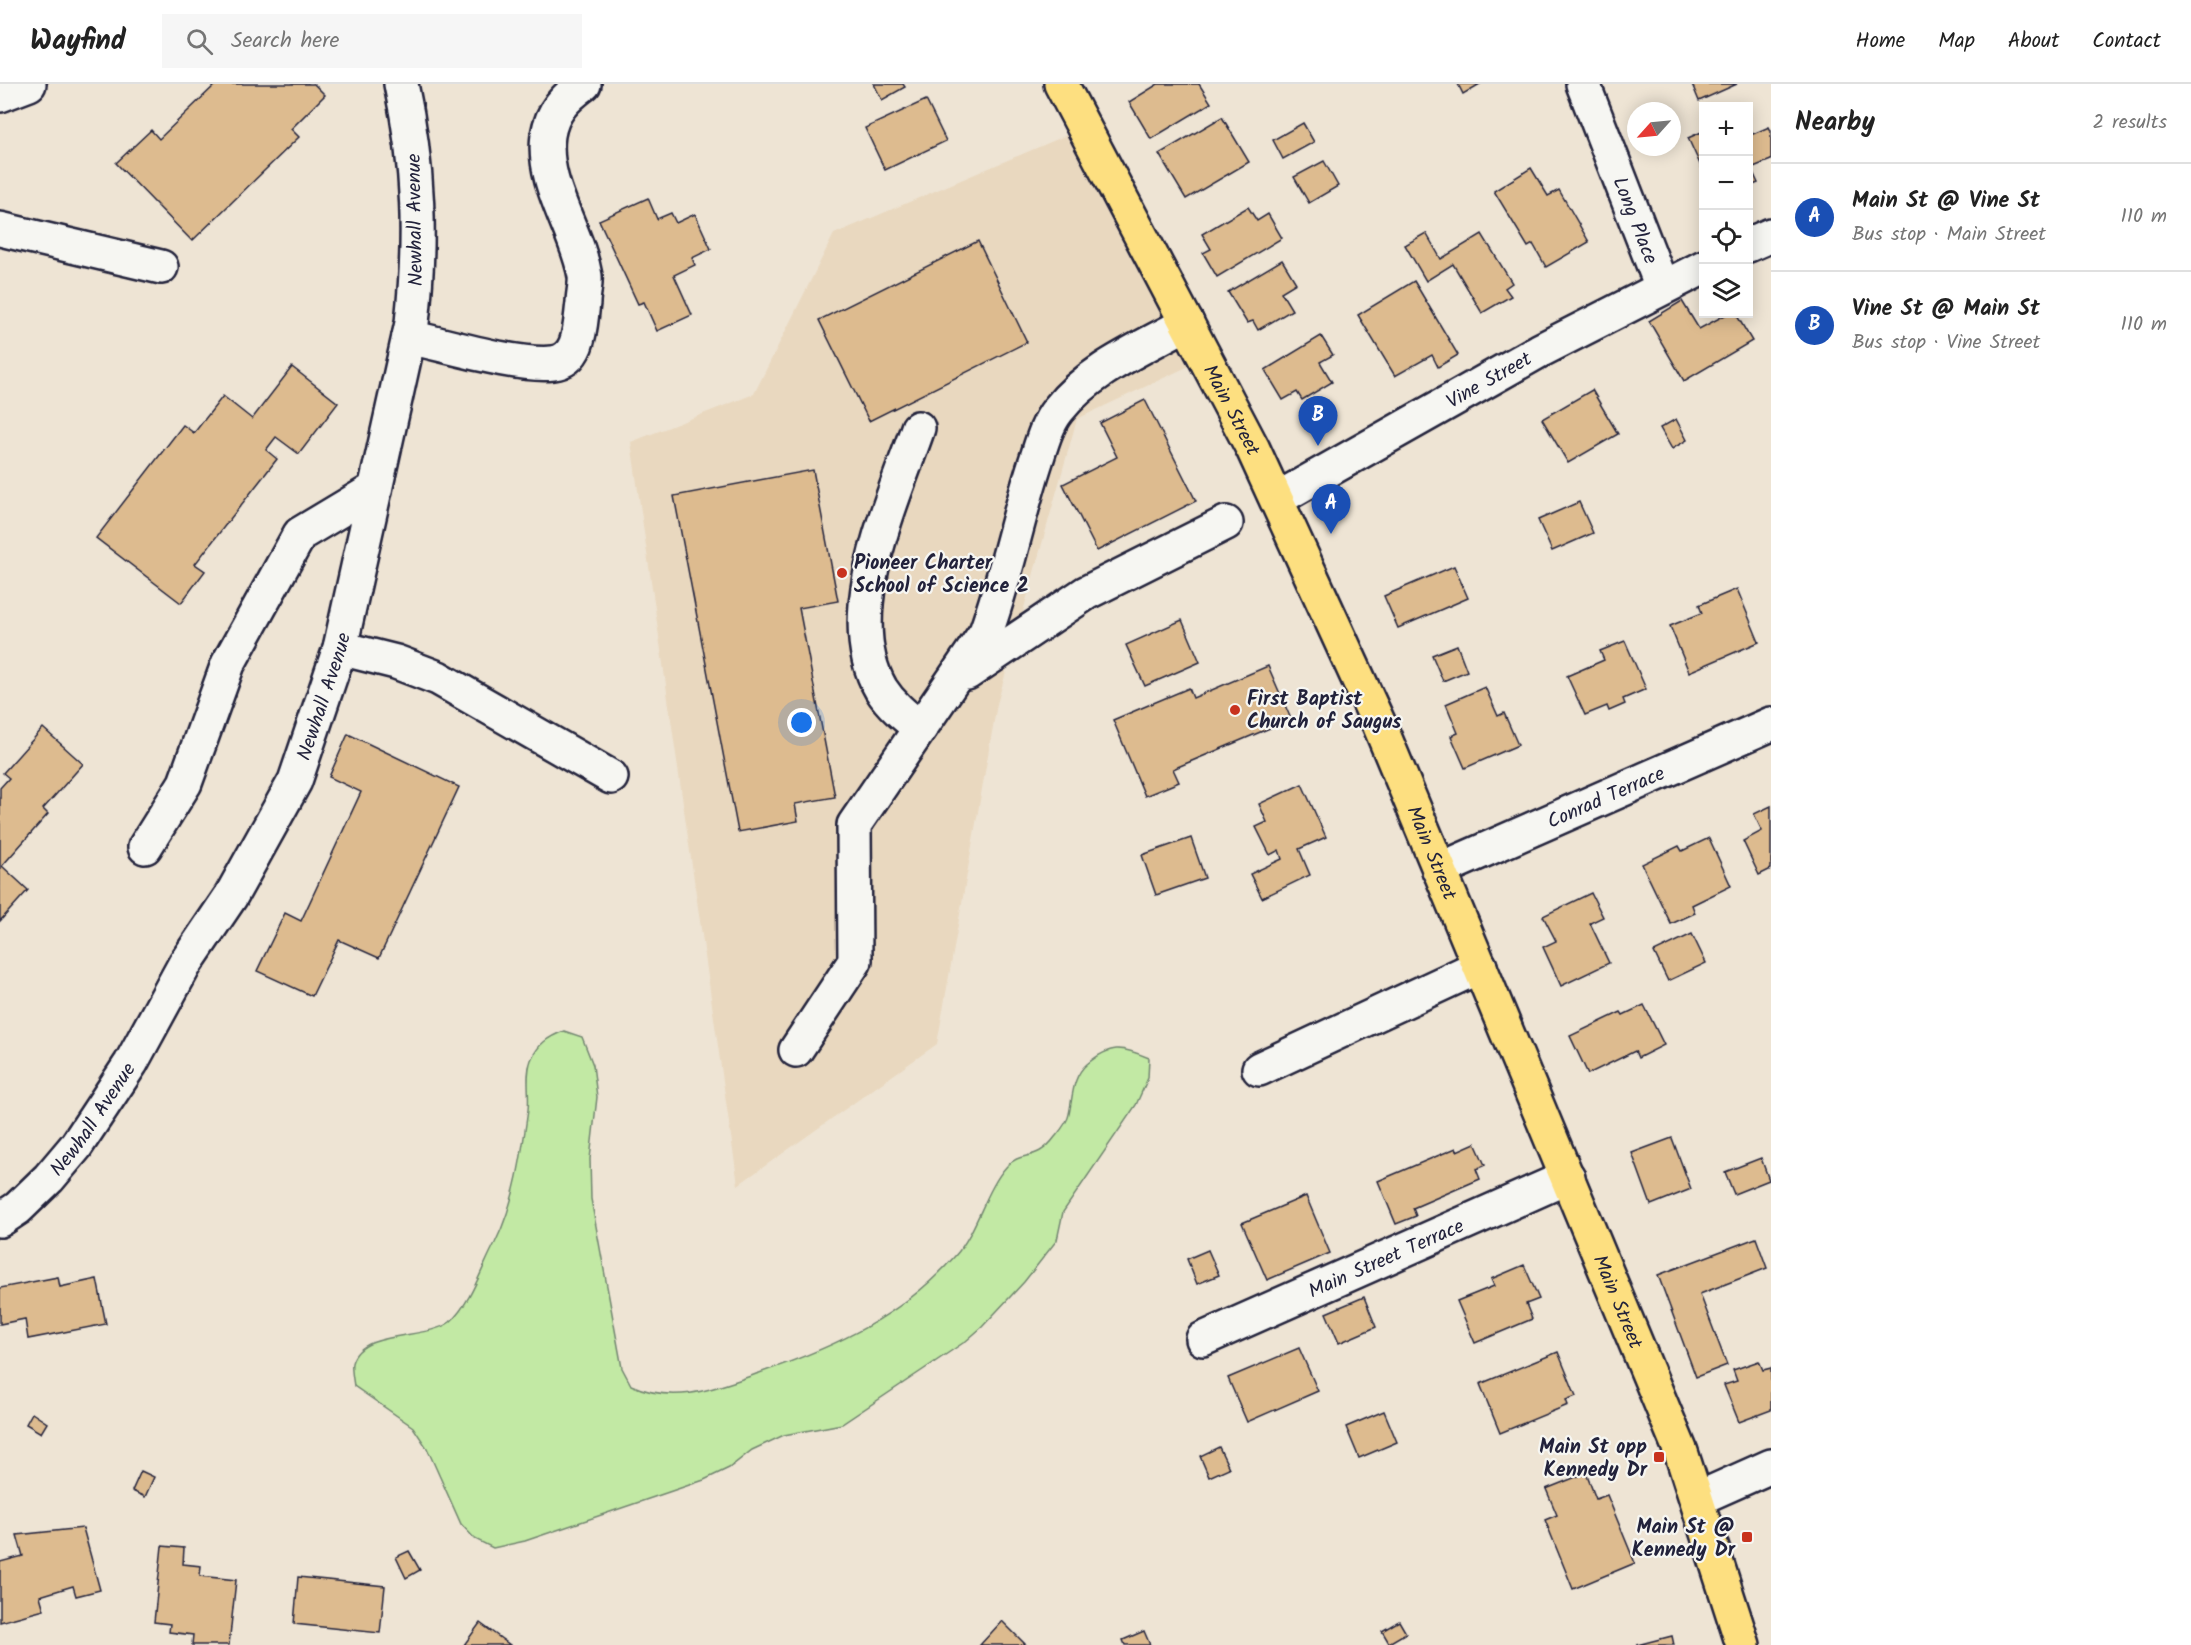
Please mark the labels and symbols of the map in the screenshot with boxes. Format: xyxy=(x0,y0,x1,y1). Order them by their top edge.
north arrow xyxy=(1627,102,1681,156)
street label: Newhall Avenue xyxy=(399,153,433,287)
street label: Long Place xyxy=(1603,172,1666,269)
street label: Vine Street xyxy=(1441,344,1539,418)
street label: Main Street xyxy=(1193,359,1268,462)
pin: B xyxy=(1298,396,1338,446)
pin: A xyxy=(1312,484,1350,534)
place label: Pioneer Charter School of Science 2 xyxy=(854,548,1029,603)
marker: Pioneer Charter School of Science 2 xyxy=(835,566,849,580)
street label: Newhall Avenue xyxy=(289,630,361,765)
place label: First Baptist Church of Saugus xyxy=(1247,684,1402,739)
marker: First Baptist Church of Saugus xyxy=(1228,703,1242,717)
your location xyxy=(787,708,816,737)
street label: Conrad Terrace xyxy=(1542,759,1671,839)
street label: Main Street xyxy=(1397,801,1464,906)
street label: Newhall Avenue xyxy=(43,1057,145,1184)
street label: Main Street Terrace xyxy=(1303,1211,1470,1308)
street label: Main Street xyxy=(1583,1250,1651,1354)
place label: Main St opp Kennedy Dr xyxy=(1539,1432,1648,1487)
marker: Main St opp Kennedy Dr xyxy=(1652,1450,1666,1464)
place label: Main St @ Kennedy Dr xyxy=(1632,1512,1736,1567)
marker: Main St @ Kennedy Dr xyxy=(1740,1530,1754,1544)

